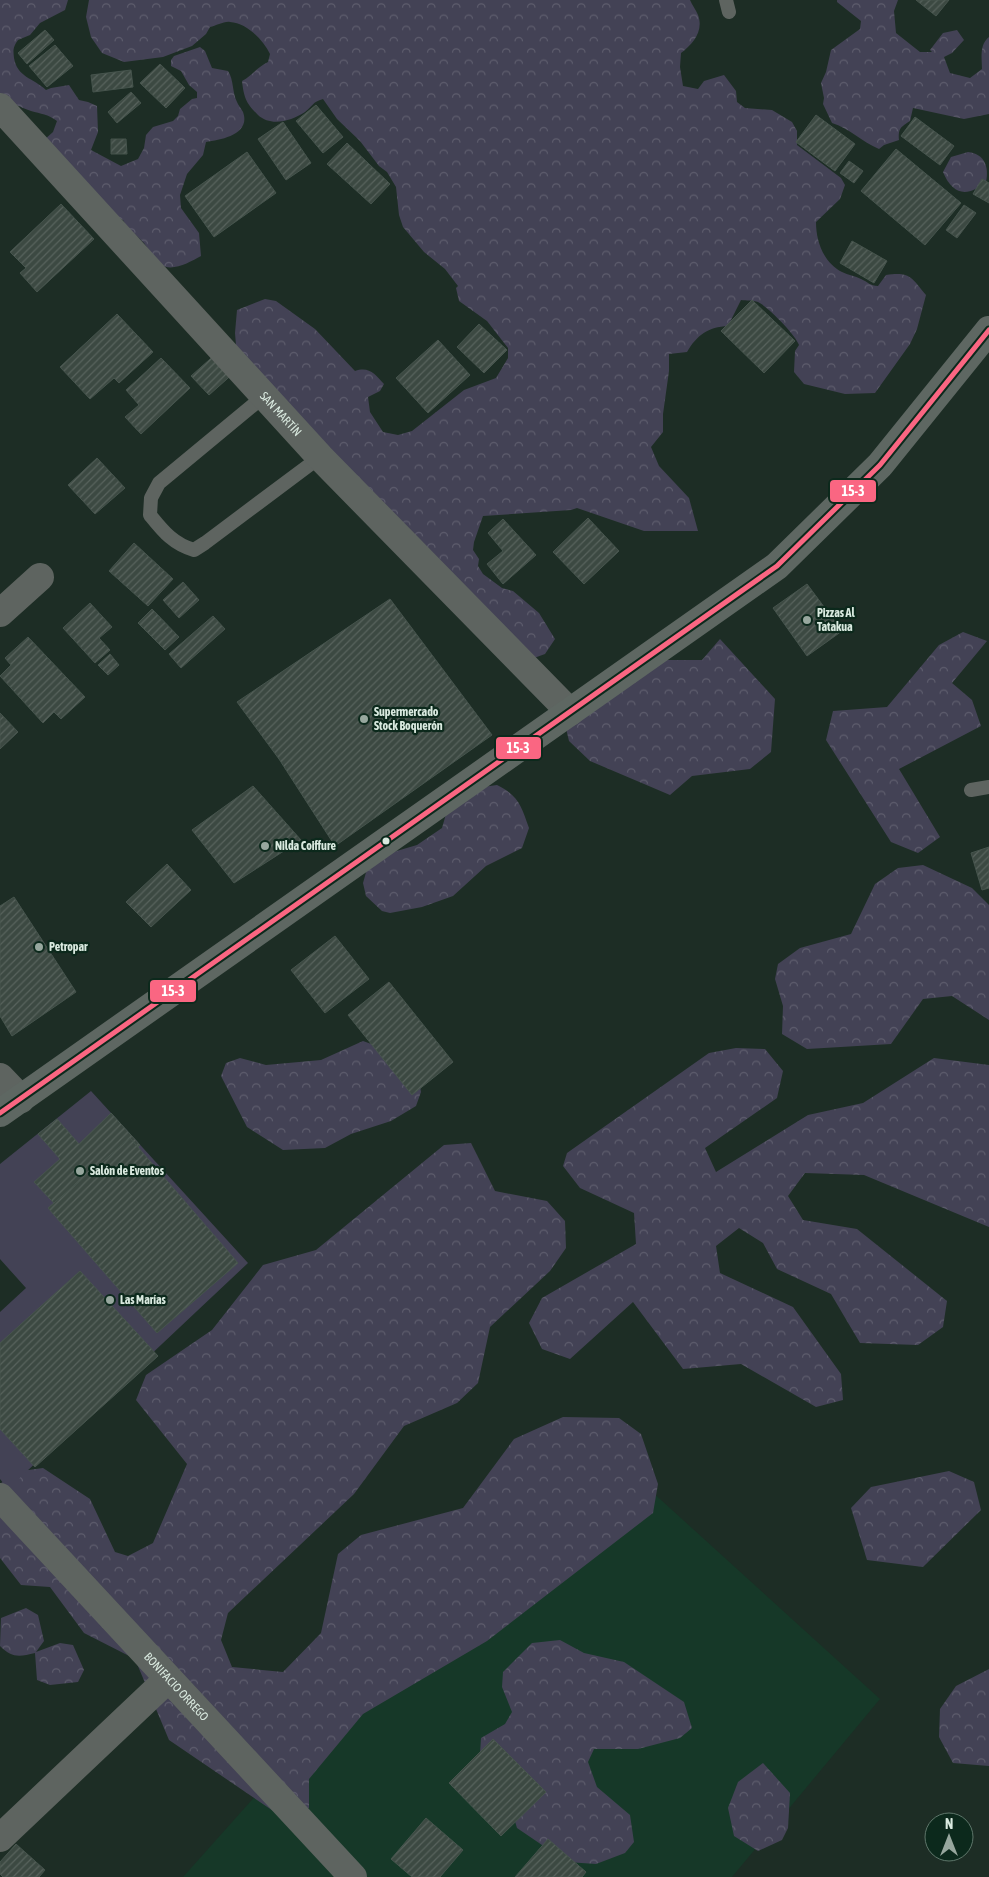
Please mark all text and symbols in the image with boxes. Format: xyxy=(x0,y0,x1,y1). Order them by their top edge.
street label: SAN MARTÍN xyxy=(257,389,304,439)
line badge: 15-3 xyxy=(829,479,877,503)
text: 15-3 xyxy=(841,483,865,499)
place label: Pizzas Al Tatakua xyxy=(817,606,856,634)
marker: Pizzas Al Tatakua xyxy=(801,614,813,626)
place label: Supermercado Stock Boquerón xyxy=(374,705,443,733)
marker: Supermercado Stock Boquerón xyxy=(358,713,370,725)
line badge: 15-3 xyxy=(495,736,542,760)
text: 15-3 xyxy=(506,740,530,756)
unlabelled marker xyxy=(381,836,391,846)
place label: Nilda Coiffure xyxy=(275,839,336,853)
marker: Nilda Coiffure xyxy=(259,840,271,852)
place label: Petropar xyxy=(49,940,88,954)
marker: Petropar xyxy=(33,941,45,953)
line badge: 15-3 xyxy=(149,979,197,1003)
text: 15-3 xyxy=(161,983,185,999)
place label: Salón de Eventos xyxy=(90,1164,165,1178)
marker: Salón de Eventos xyxy=(74,1165,86,1177)
place label: Las Marías xyxy=(120,1293,167,1307)
marker: Las Marías xyxy=(104,1294,116,1306)
street label: BONIFACIO ORREGO xyxy=(141,1650,211,1724)
north arrow xyxy=(924,1812,974,1862)
text: N xyxy=(945,1816,953,1832)

